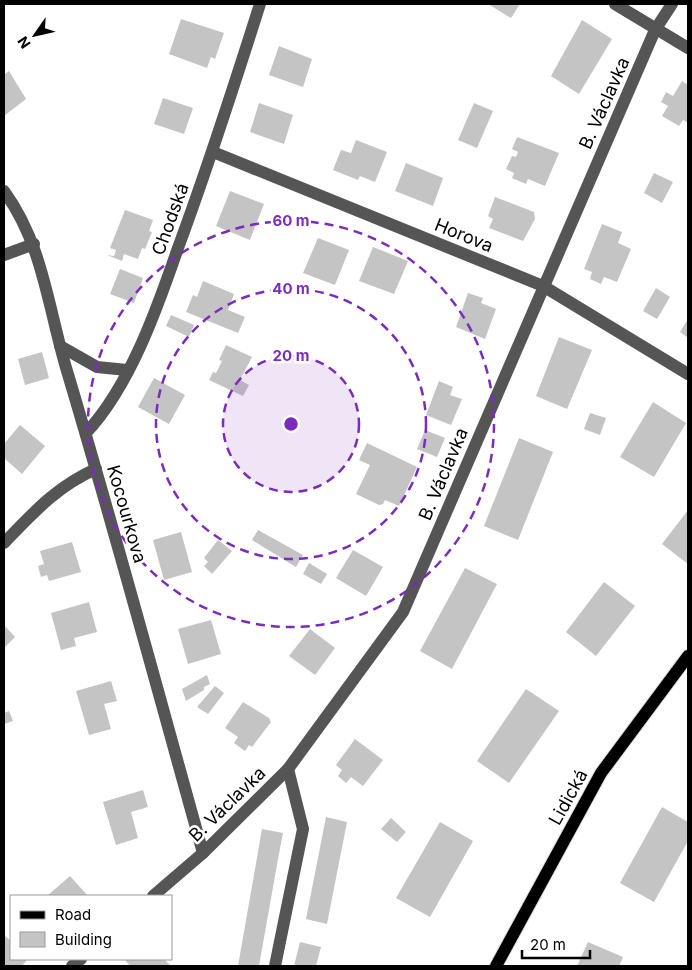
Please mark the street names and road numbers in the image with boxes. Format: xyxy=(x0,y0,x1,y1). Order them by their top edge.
street label: B. Václavka xyxy=(574,54,634,152)
street label: Chodská xyxy=(147,180,193,258)
street label: Horova xyxy=(432,214,496,256)
street label: B. Václavka xyxy=(414,425,472,523)
street label: Kocourkova xyxy=(103,463,151,565)
street label: B. Václavka xyxy=(184,762,270,846)
street label: Lidická xyxy=(544,766,592,828)

